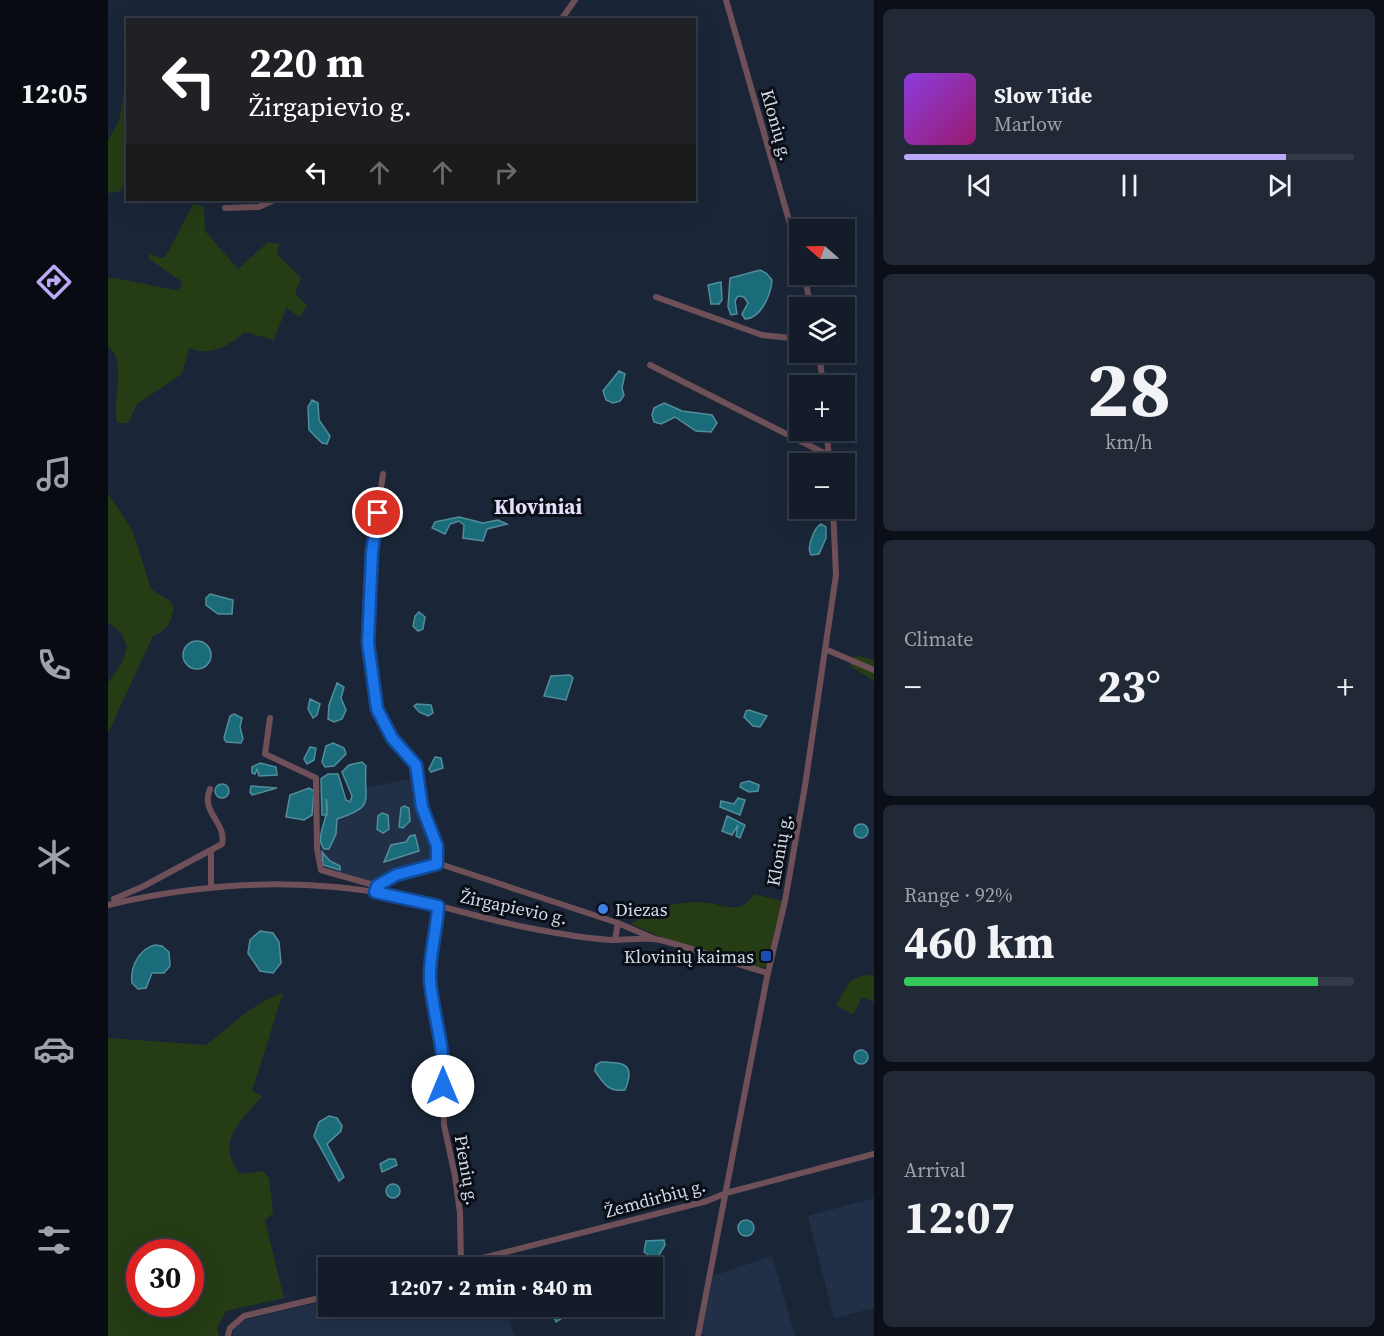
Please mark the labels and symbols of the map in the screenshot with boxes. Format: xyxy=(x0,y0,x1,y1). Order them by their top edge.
street label: Klonių g. xyxy=(755,86,799,164)
north arrow xyxy=(789,219,855,285)
pin xyxy=(352,487,403,538)
district label: Kloviniai xyxy=(494,492,582,521)
street label: Klonių g. xyxy=(760,812,798,888)
street label: Žirgapievio g. xyxy=(458,883,570,931)
place label: Diezas xyxy=(615,897,668,922)
marker: Diezas xyxy=(596,902,610,916)
place label: Klovinių kaimas xyxy=(624,944,754,969)
marker: Klovinių kaimas xyxy=(759,949,773,963)
position arrow xyxy=(411,1054,475,1118)
street label: Pienių g. xyxy=(449,1133,485,1207)
street label: Žemdirbių g. xyxy=(602,1173,708,1223)
speed limit sign: 30 xyxy=(126,1239,204,1317)

